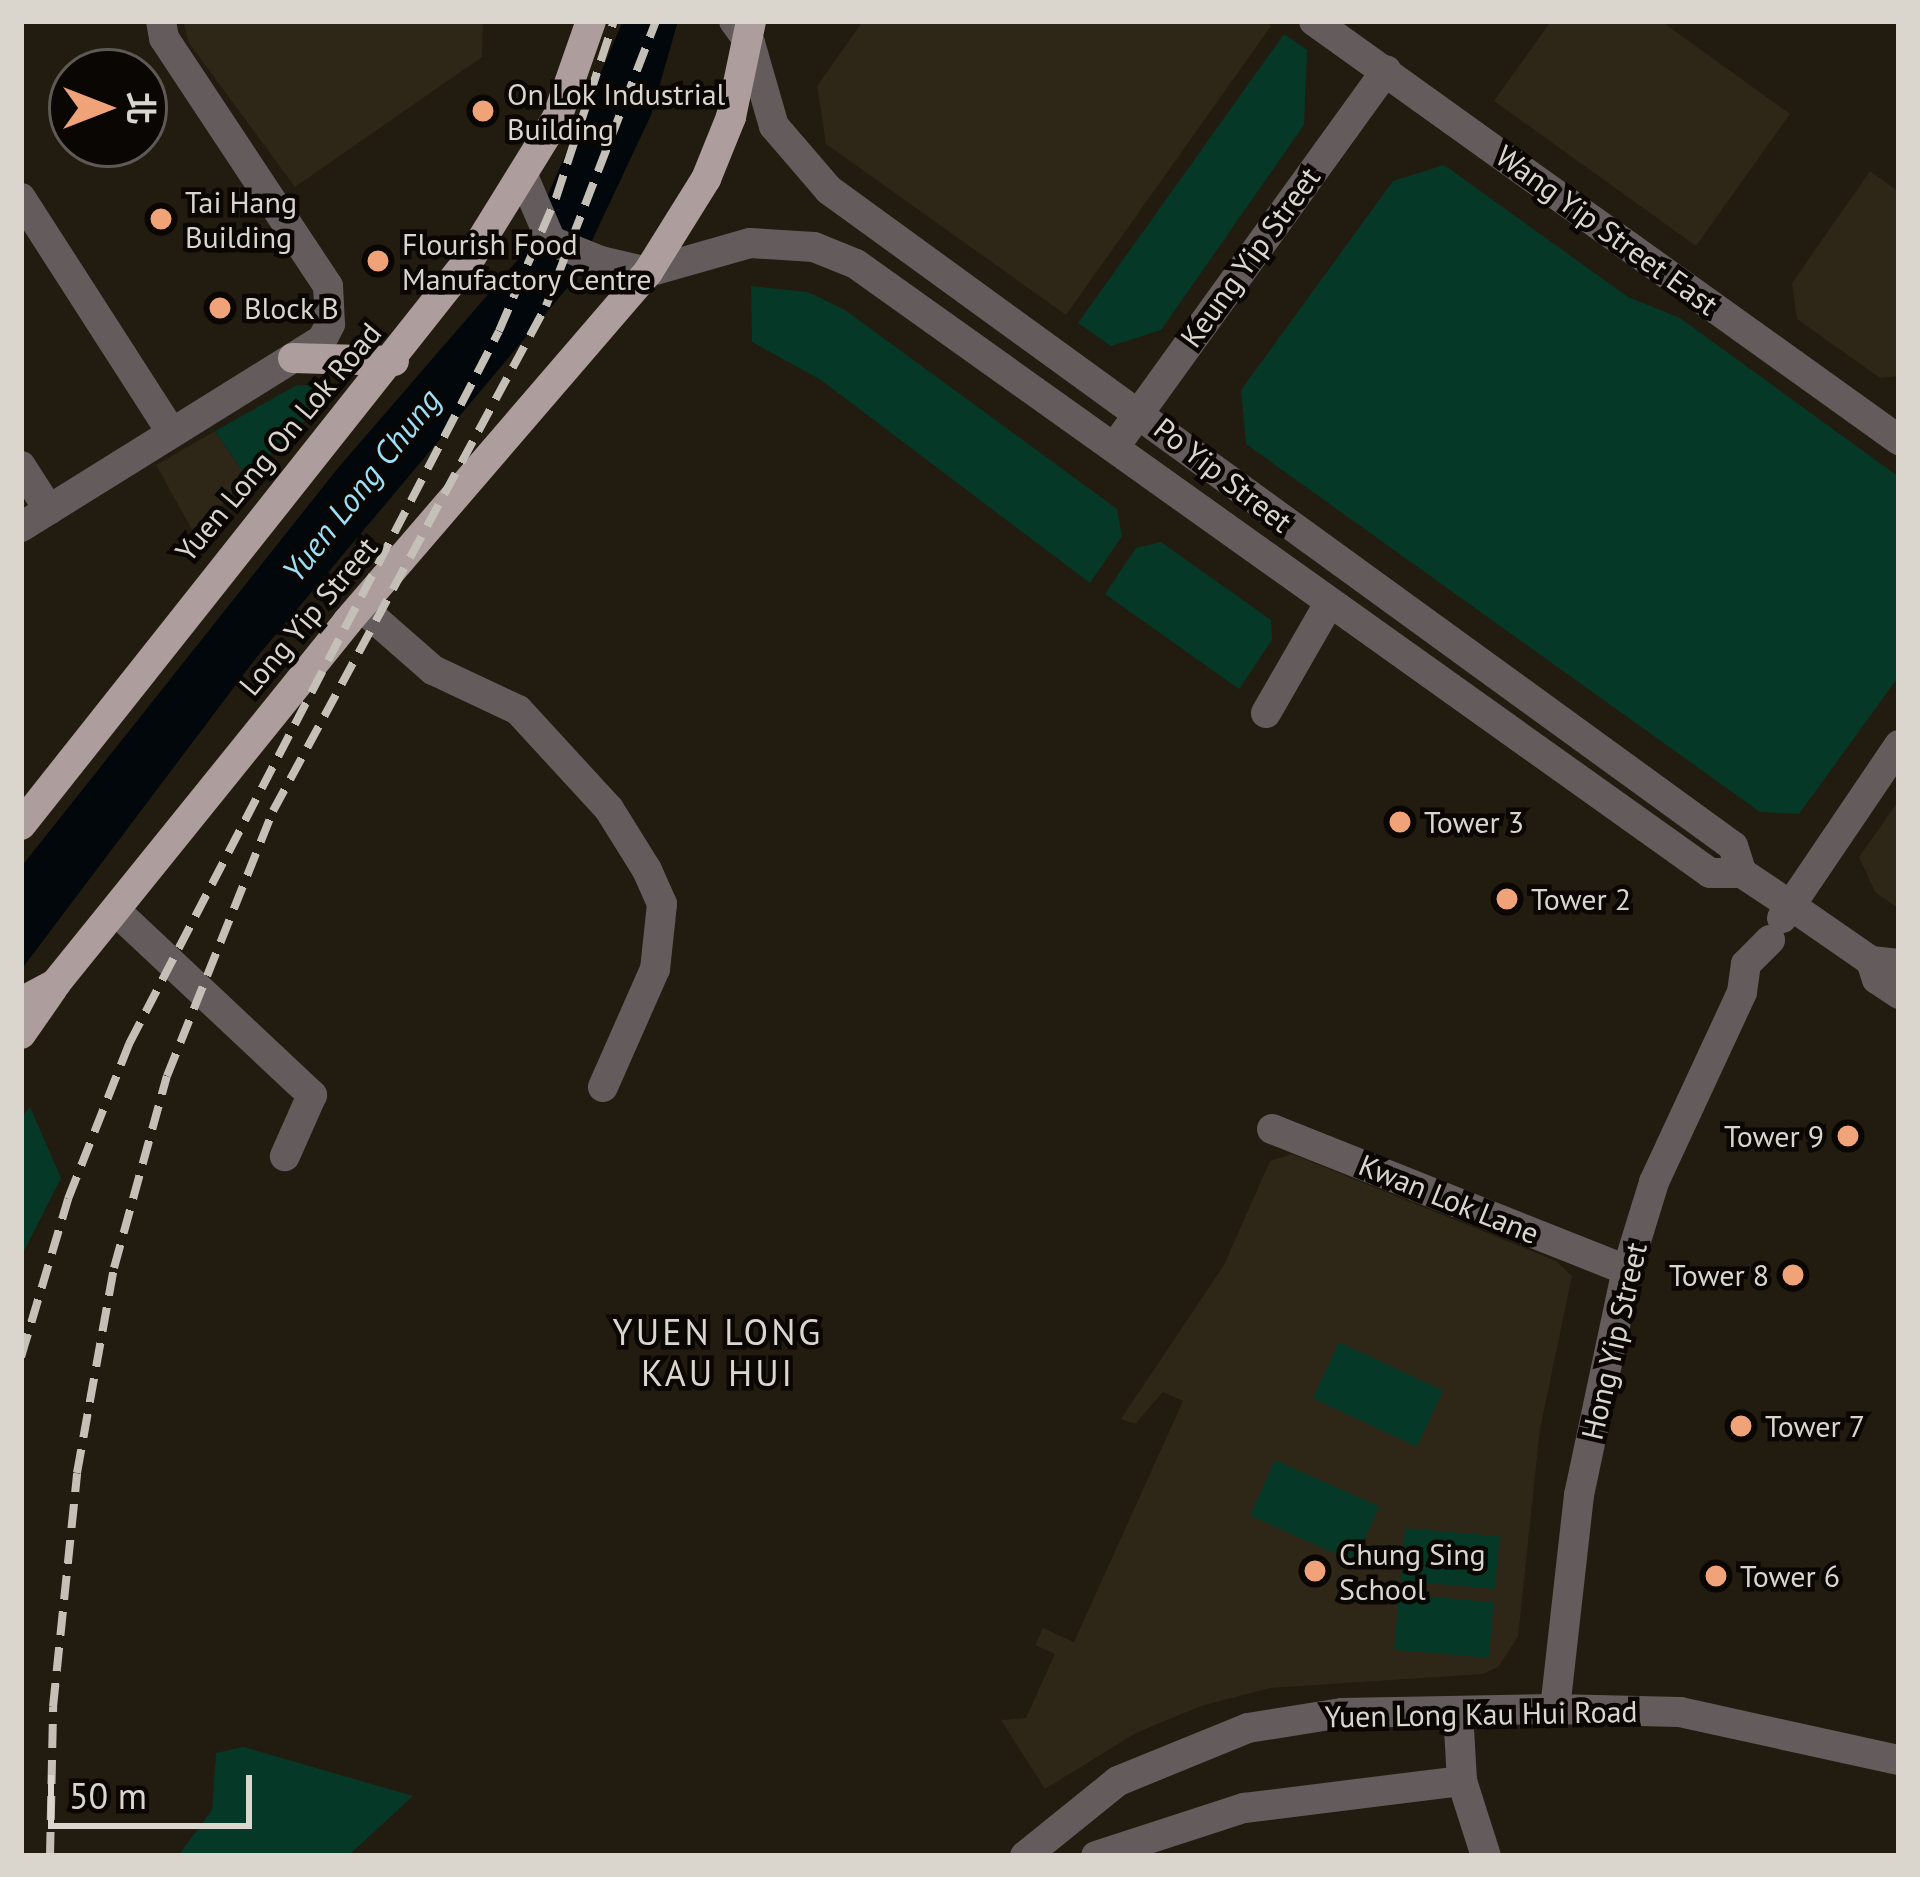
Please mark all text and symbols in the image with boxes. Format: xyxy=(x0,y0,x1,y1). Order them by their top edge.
north arrow xyxy=(48,48,168,168)
place label: On Lok Industrial Building xyxy=(507,76,726,146)
text: 北 xyxy=(120,92,163,125)
marker: On Lok Industrial Building xyxy=(470,98,496,124)
street label: Wang Yip Street East xyxy=(1489,137,1725,323)
street label: Keung Yip Street xyxy=(1172,160,1328,354)
place label: Tai Hang Building xyxy=(185,184,297,254)
marker: Tai Hang Building xyxy=(148,206,174,232)
place label: Flourish Food Manufactory Centre xyxy=(402,226,653,296)
marker: Flourish Food Manufactory Centre xyxy=(365,248,391,274)
place label: Block B xyxy=(244,290,340,326)
marker: Block B xyxy=(207,295,233,321)
street label: Yuen Long On Lok Road xyxy=(167,315,389,569)
water label: Yuen Long Chung xyxy=(273,381,449,589)
street label: Po Yip Street xyxy=(1147,410,1299,540)
street label: Long Yip Street xyxy=(231,529,385,703)
place label: Tower 3 xyxy=(1424,804,1524,840)
marker: Tower 3 xyxy=(1387,809,1413,835)
place label: Tower 2 xyxy=(1531,881,1631,917)
marker: Tower 2 xyxy=(1494,886,1520,912)
place label: Tower 9 xyxy=(1724,1118,1824,1154)
marker: Tower 9 xyxy=(1835,1123,1861,1149)
street label: Kwan Lok Lane xyxy=(1353,1146,1545,1252)
street label: Hong Yip Street xyxy=(1574,1238,1654,1444)
place label: Tower 8 xyxy=(1669,1257,1769,1293)
marker: Tower 8 xyxy=(1780,1262,1806,1288)
district label: YUEN LONG KAU HUI xyxy=(613,1309,823,1394)
place label: Tower 7 xyxy=(1765,1408,1865,1444)
marker: Tower 7 xyxy=(1728,1413,1754,1439)
place label: Chung Sing School xyxy=(1339,1536,1486,1606)
marker: Chung Sing School xyxy=(1302,1558,1328,1584)
place label: Tower 6 xyxy=(1740,1558,1840,1594)
marker: Tower 6 xyxy=(1703,1563,1729,1589)
street label: Yuen Long Kau Hui Road xyxy=(1324,1693,1638,1735)
scale bar xyxy=(54,1751,258,1825)
text: 50 m xyxy=(69,1772,147,1819)

